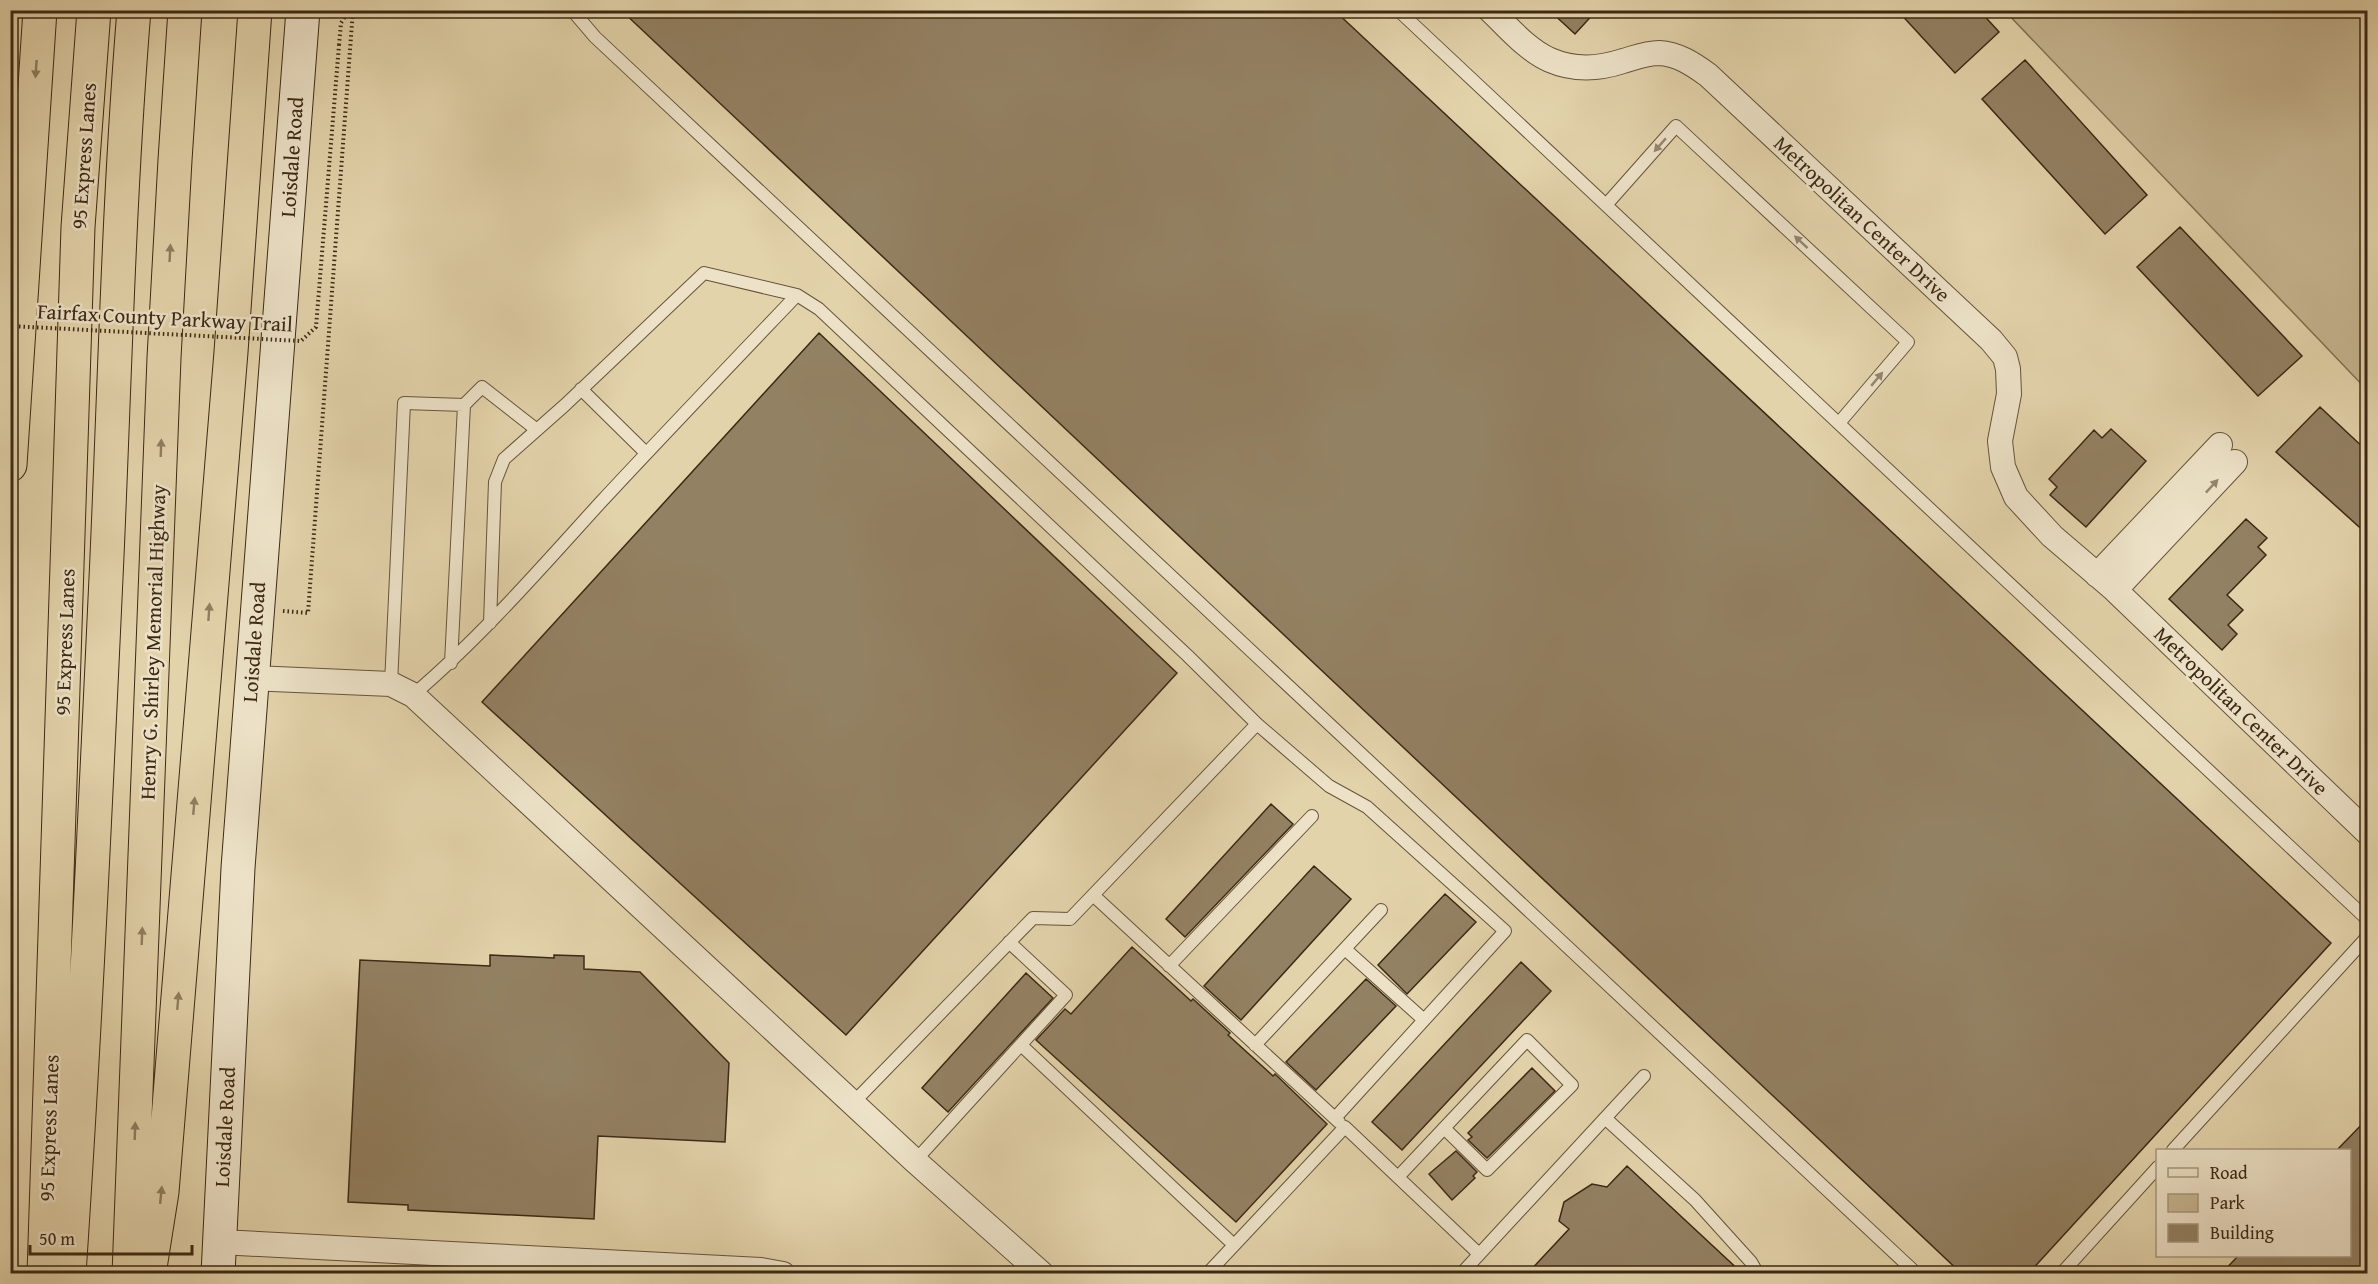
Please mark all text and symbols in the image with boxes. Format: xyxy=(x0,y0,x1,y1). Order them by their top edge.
one-way arrow xyxy=(32,59,41,78)
street label: 95 Express Lanes xyxy=(63,82,104,230)
street label: Loisdale Road xyxy=(272,95,311,218)
street label: Metropolitan Center Drive xyxy=(1767,128,1958,309)
one-way arrow xyxy=(1654,137,1667,152)
one-way arrow xyxy=(1793,235,1808,249)
one-way arrow xyxy=(165,243,174,262)
street label: Fairfax County Parkway Trail xyxy=(37,295,294,340)
one-way arrow xyxy=(1870,372,1883,387)
one-way arrow xyxy=(156,438,166,457)
one-way arrow xyxy=(2205,479,2219,493)
street label: Henry G. Shirley Memorial Highway xyxy=(131,483,174,800)
street label: 95 Express Lanes xyxy=(46,568,83,716)
street label: Loisdale Road xyxy=(234,580,273,703)
one-way arrow xyxy=(204,602,214,621)
street label: Metropolitan Center Drive xyxy=(2147,619,2336,802)
one-way arrow xyxy=(189,797,199,816)
one-way arrow xyxy=(137,927,147,946)
one-way arrow xyxy=(173,991,183,1010)
street label: 95 Express Lanes xyxy=(30,1054,67,1202)
street label: Loisdale Road xyxy=(206,1065,243,1188)
one-way arrow xyxy=(130,1122,139,1141)
legend xyxy=(2156,1149,2351,1257)
text: Road xyxy=(2210,1159,2248,1186)
one-way arrow xyxy=(157,1185,166,1204)
text: Park xyxy=(2210,1189,2246,1216)
scale bar xyxy=(30,1218,192,1256)
text: Building xyxy=(2210,1219,2274,1246)
text: 50 m xyxy=(39,1225,75,1252)

